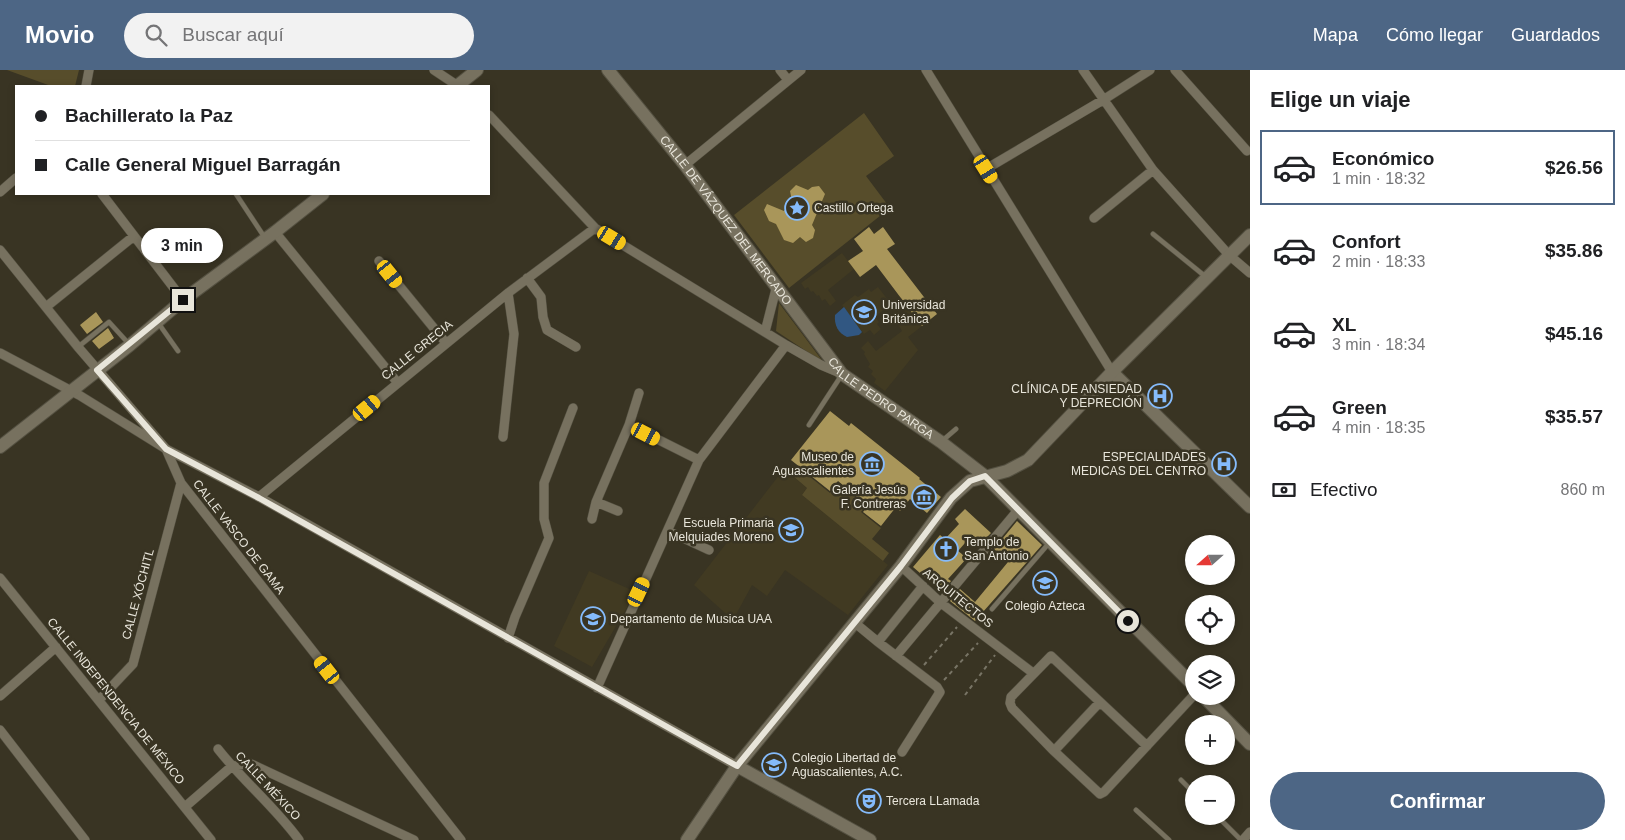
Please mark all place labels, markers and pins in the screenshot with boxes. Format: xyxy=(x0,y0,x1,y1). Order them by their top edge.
place icon: Castillo Ortega xyxy=(784,195,810,221)
place label: Castillo Ortega xyxy=(814,201,894,215)
place label: Universidad Británica xyxy=(882,298,945,326)
school or university icon: Universidad Británica xyxy=(851,299,877,325)
place label: CLÍNICA DE ANSIEDAD Y DEPRECIÓN xyxy=(1011,381,1142,410)
hospital icon: CLÍNICA DE ANSIEDAD Y DEPRECIÓN xyxy=(1147,383,1173,409)
place label: Museo de Aguascalientes xyxy=(773,450,854,478)
place label: ESPECIALIDADES MEDICAS DEL CENTRO xyxy=(1071,450,1206,478)
museum icon: Museo de Aguascalientes xyxy=(859,451,885,477)
hospital icon: ESPECIALIDADES MEDICAS DEL CENTRO xyxy=(1211,451,1237,477)
place label: Galería Jesús F. Contreras xyxy=(832,483,906,511)
museum icon: Galería Jesús F. Contreras xyxy=(911,484,937,510)
place label: Escuela Primaria Melquiades Moreno xyxy=(669,516,774,544)
school or university icon: Escuela Primaria Melquiades Moreno xyxy=(778,517,804,543)
place label: Templo de San Antonio xyxy=(964,535,1029,563)
church icon: Templo de San Antonio xyxy=(933,536,959,562)
school or university icon: Colegio Azteca xyxy=(1032,570,1058,596)
place label: Colegio Azteca xyxy=(1005,599,1085,613)
school or university icon: Departamento de Musica UAA xyxy=(580,606,606,632)
place label: Departamento de Musica UAA xyxy=(610,612,772,626)
place label: Colegio Libertad de Aguascalientes, A.C. xyxy=(792,751,903,779)
school or university icon: Colegio Libertad de Aguascalientes, A.C. xyxy=(761,752,787,778)
theatre icon: Tercera LLamada xyxy=(856,788,882,814)
place label: Tercera LLamada xyxy=(886,794,980,808)

